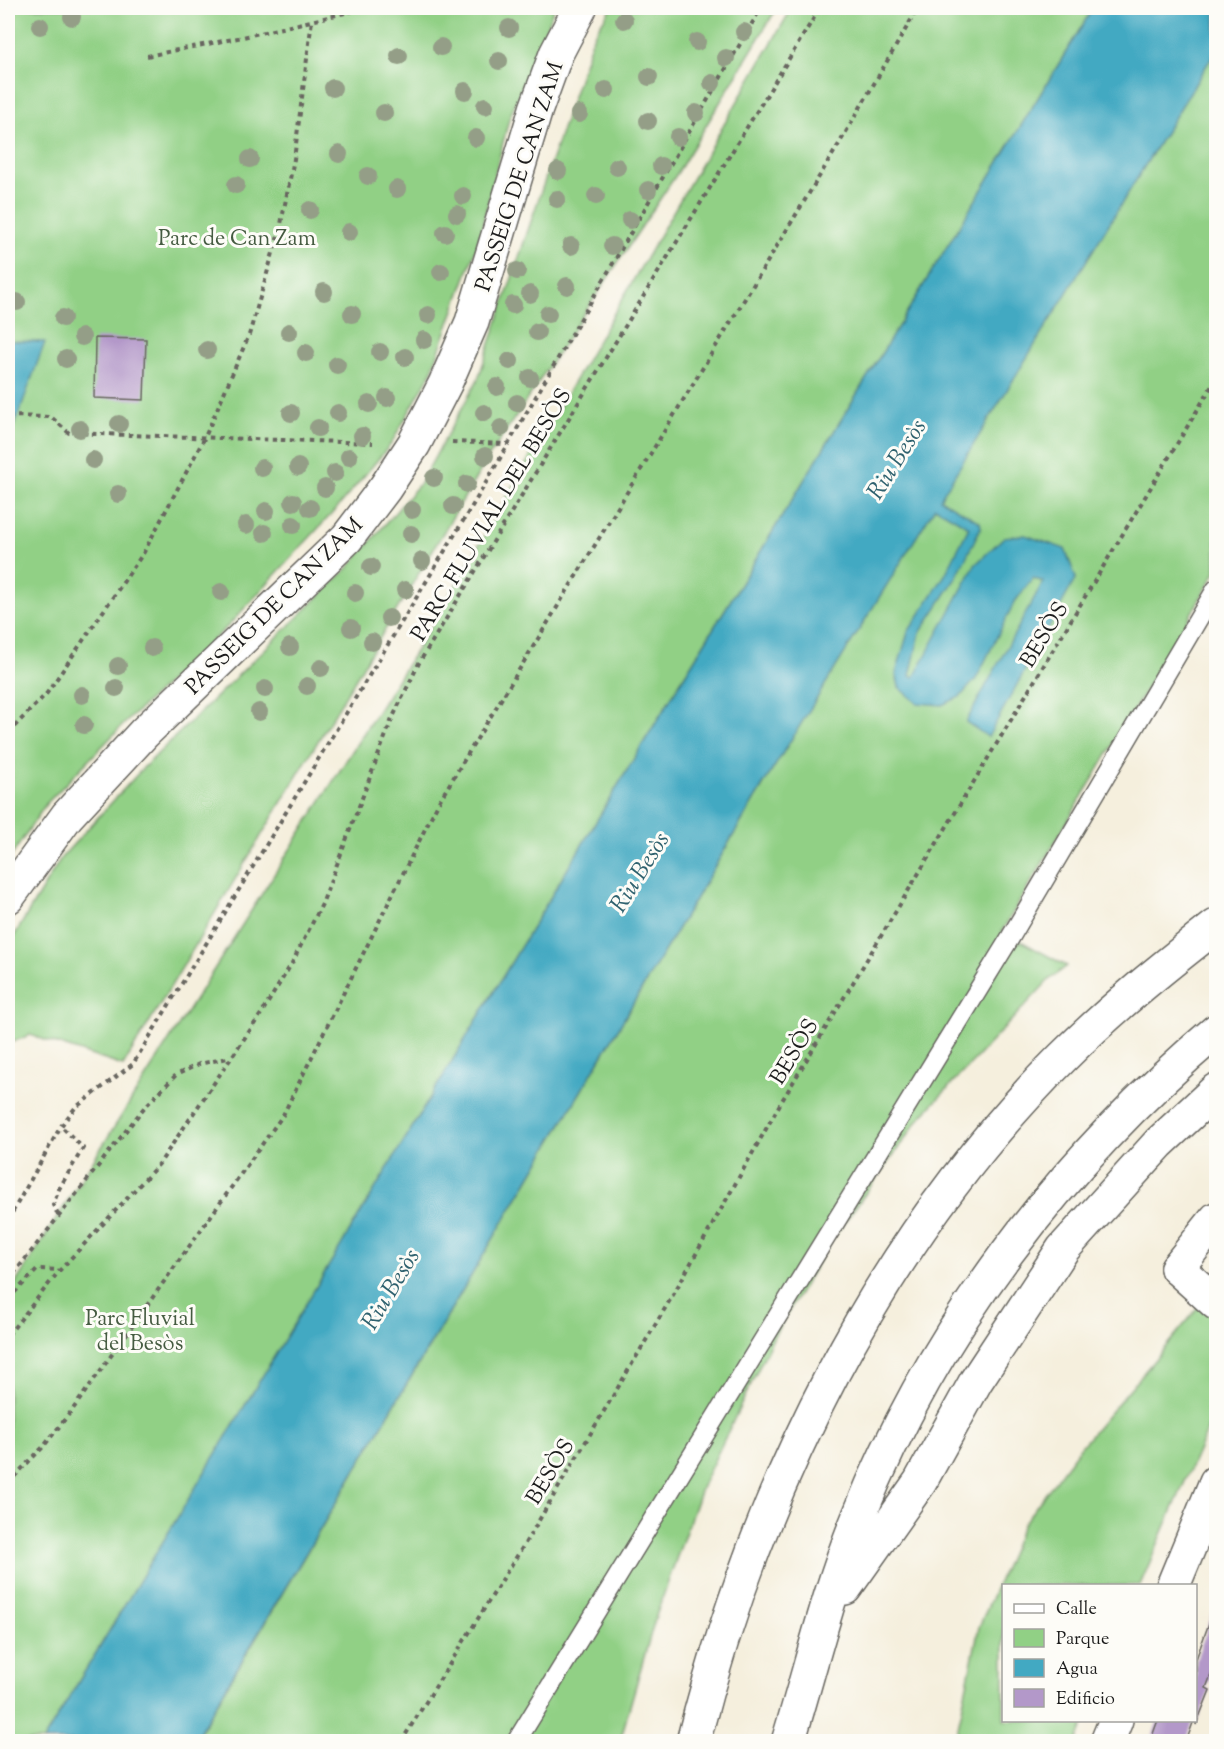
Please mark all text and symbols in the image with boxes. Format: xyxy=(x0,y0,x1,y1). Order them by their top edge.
street label: PASSEIG DE CAN ZAM xyxy=(469,58,573,296)
park label: Parc de Can Zam xyxy=(158,224,316,256)
street label: PARC FLUVIAL DEL BESÒS xyxy=(403,382,581,648)
water label: Riu Besòs xyxy=(860,413,936,507)
street label: PASSEIG DE CAN ZAM xyxy=(179,511,371,703)
street label: BESÒS xyxy=(1012,596,1078,675)
water label: Riu Besòs xyxy=(603,826,679,920)
street label: BESÒS xyxy=(762,1013,828,1092)
water label: Riu Besòs xyxy=(354,1243,429,1337)
park label: Parc Fluvial del Besòs xyxy=(85,1304,195,1361)
street label: BESÒS xyxy=(518,1433,584,1512)
legend xyxy=(1002,1584,1197,1722)
text: Calle xyxy=(1056,1597,1097,1623)
text: Parque xyxy=(1056,1627,1109,1653)
text: Agua xyxy=(1056,1657,1098,1683)
text: Edificio xyxy=(1056,1687,1115,1713)

